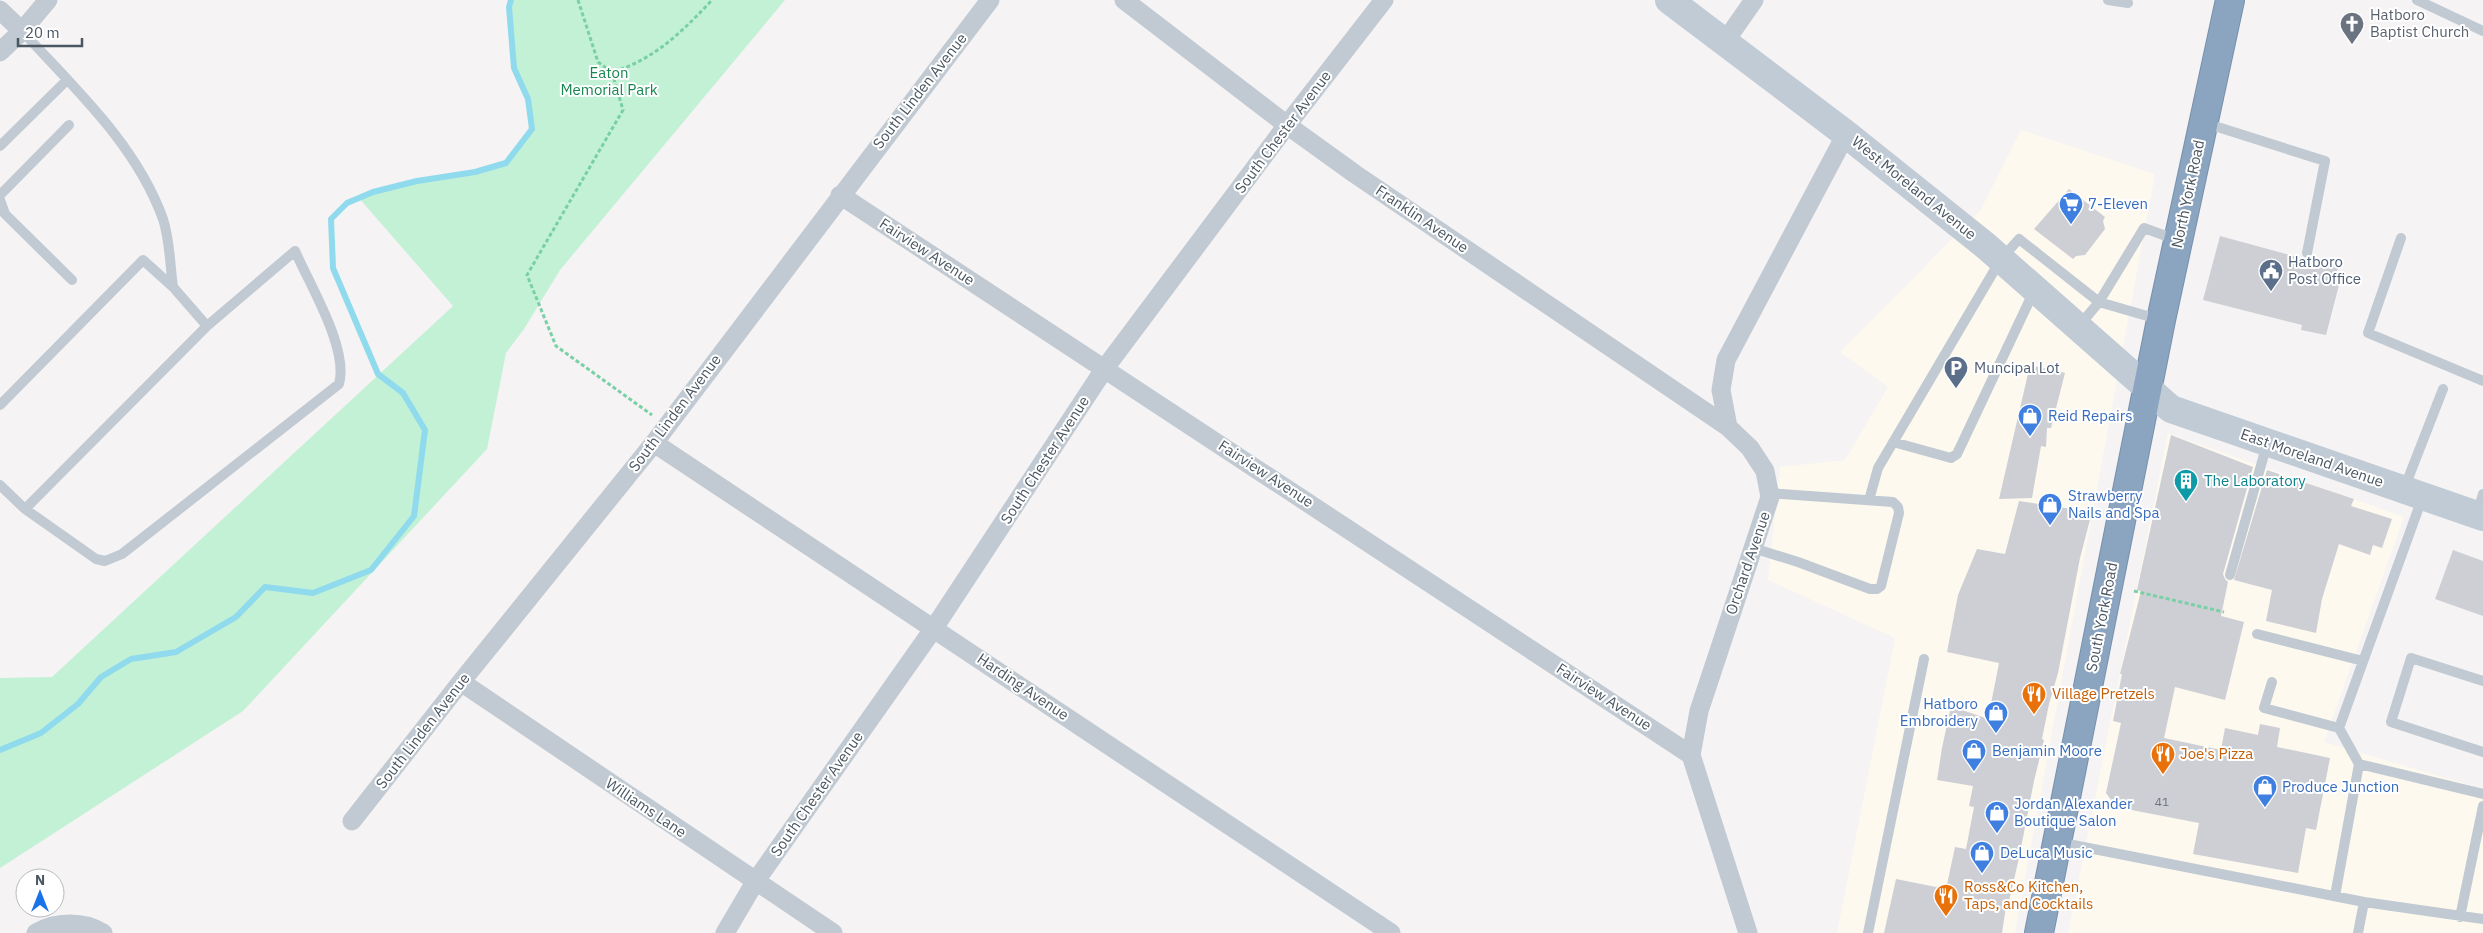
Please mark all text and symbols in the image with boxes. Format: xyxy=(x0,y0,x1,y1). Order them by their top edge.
place label: Hatboro Baptist Church xyxy=(2370,5,2469,41)
church icon: Hatboro Baptist Church xyxy=(2339,11,2365,45)
scale bar xyxy=(18,15,81,47)
text: 20 m xyxy=(25,23,60,42)
street label: South Linden Avenue xyxy=(868,29,971,152)
park label: Eaton Memorial Park xyxy=(560,63,658,99)
street label: South Chester Avenue xyxy=(1230,67,1335,197)
street label: West Moreland Avenue xyxy=(1848,132,1980,244)
street label: North York Road xyxy=(2167,138,2208,250)
street label: Franklin Avenue xyxy=(1372,181,1472,257)
supermarket icon: 7-Eleven xyxy=(2058,191,2084,225)
place label: 7-Eleven xyxy=(2088,194,2148,213)
street label: Fairview Avenue xyxy=(876,214,978,289)
place label: Hatboro Post Office xyxy=(2288,252,2361,288)
public building icon: Hatboro Post Office xyxy=(2258,258,2284,292)
street label: South Linden Avenue xyxy=(624,350,725,475)
parking icon: Muncipal Lot xyxy=(1943,355,1969,389)
place label: Muncipal Lot xyxy=(1974,358,2060,377)
street label: South Chester Avenue xyxy=(996,392,1093,527)
shop icon: Reid Repairs xyxy=(2017,403,2043,437)
place label: Reid Repairs xyxy=(2048,406,2132,425)
street label: East Moreland Avenue xyxy=(2238,424,2386,491)
street label: Fairview Avenue xyxy=(1215,436,1317,511)
building icon: The Laboratory xyxy=(2173,468,2199,502)
place label: The Laboratory xyxy=(2204,471,2306,490)
place label: Strawberry Nails and Spa xyxy=(2068,486,2160,522)
shop icon: Strawberry Nails and Spa xyxy=(2037,492,2063,526)
street label: Orchard Avenue xyxy=(1721,509,1774,617)
street label: South York Road xyxy=(2082,561,2121,673)
street label: Harding Avenue xyxy=(974,649,1073,724)
street label: Fairview Avenue xyxy=(1553,659,1655,734)
street label: South Linden Avenue xyxy=(371,669,474,792)
restaurant icon: Village Pretzels xyxy=(2021,681,2047,715)
place label: Village Pretzels xyxy=(2052,684,2155,703)
place label: Hatboro Embroidery xyxy=(1900,694,1979,730)
shop icon: Hatboro Embroidery xyxy=(1983,700,2009,734)
street label: South Chester Avenue xyxy=(766,727,867,860)
shop icon: Benjamin Moore xyxy=(1961,738,1987,772)
place label: Benjamin Moore xyxy=(1992,741,2102,760)
restaurant icon: Joe's Pizza xyxy=(2150,741,2176,775)
place label: Joe's Pizza xyxy=(2180,744,2253,763)
street label: Williams Lane xyxy=(602,774,690,842)
shop icon: Produce Junction xyxy=(2252,774,2278,808)
place label: Produce Junction xyxy=(2282,777,2399,796)
place label: Jordan Alexander Boutique Salon xyxy=(2014,794,2133,830)
house number: 41 xyxy=(2155,794,2169,809)
shop icon: Jordan Alexander Boutique Salon xyxy=(1984,800,2010,834)
shop icon: DeLuca Music xyxy=(1969,840,1995,874)
place label: DeLuca Music xyxy=(2000,843,2093,862)
north arrow xyxy=(15,868,65,918)
text: N xyxy=(35,871,45,889)
place label: Ross&Co Kitchen, Taps, and Cocktails xyxy=(1964,877,2093,913)
restaurant icon: Ross&Co Kitchen, Taps, and Cocktails xyxy=(1933,883,1959,917)

